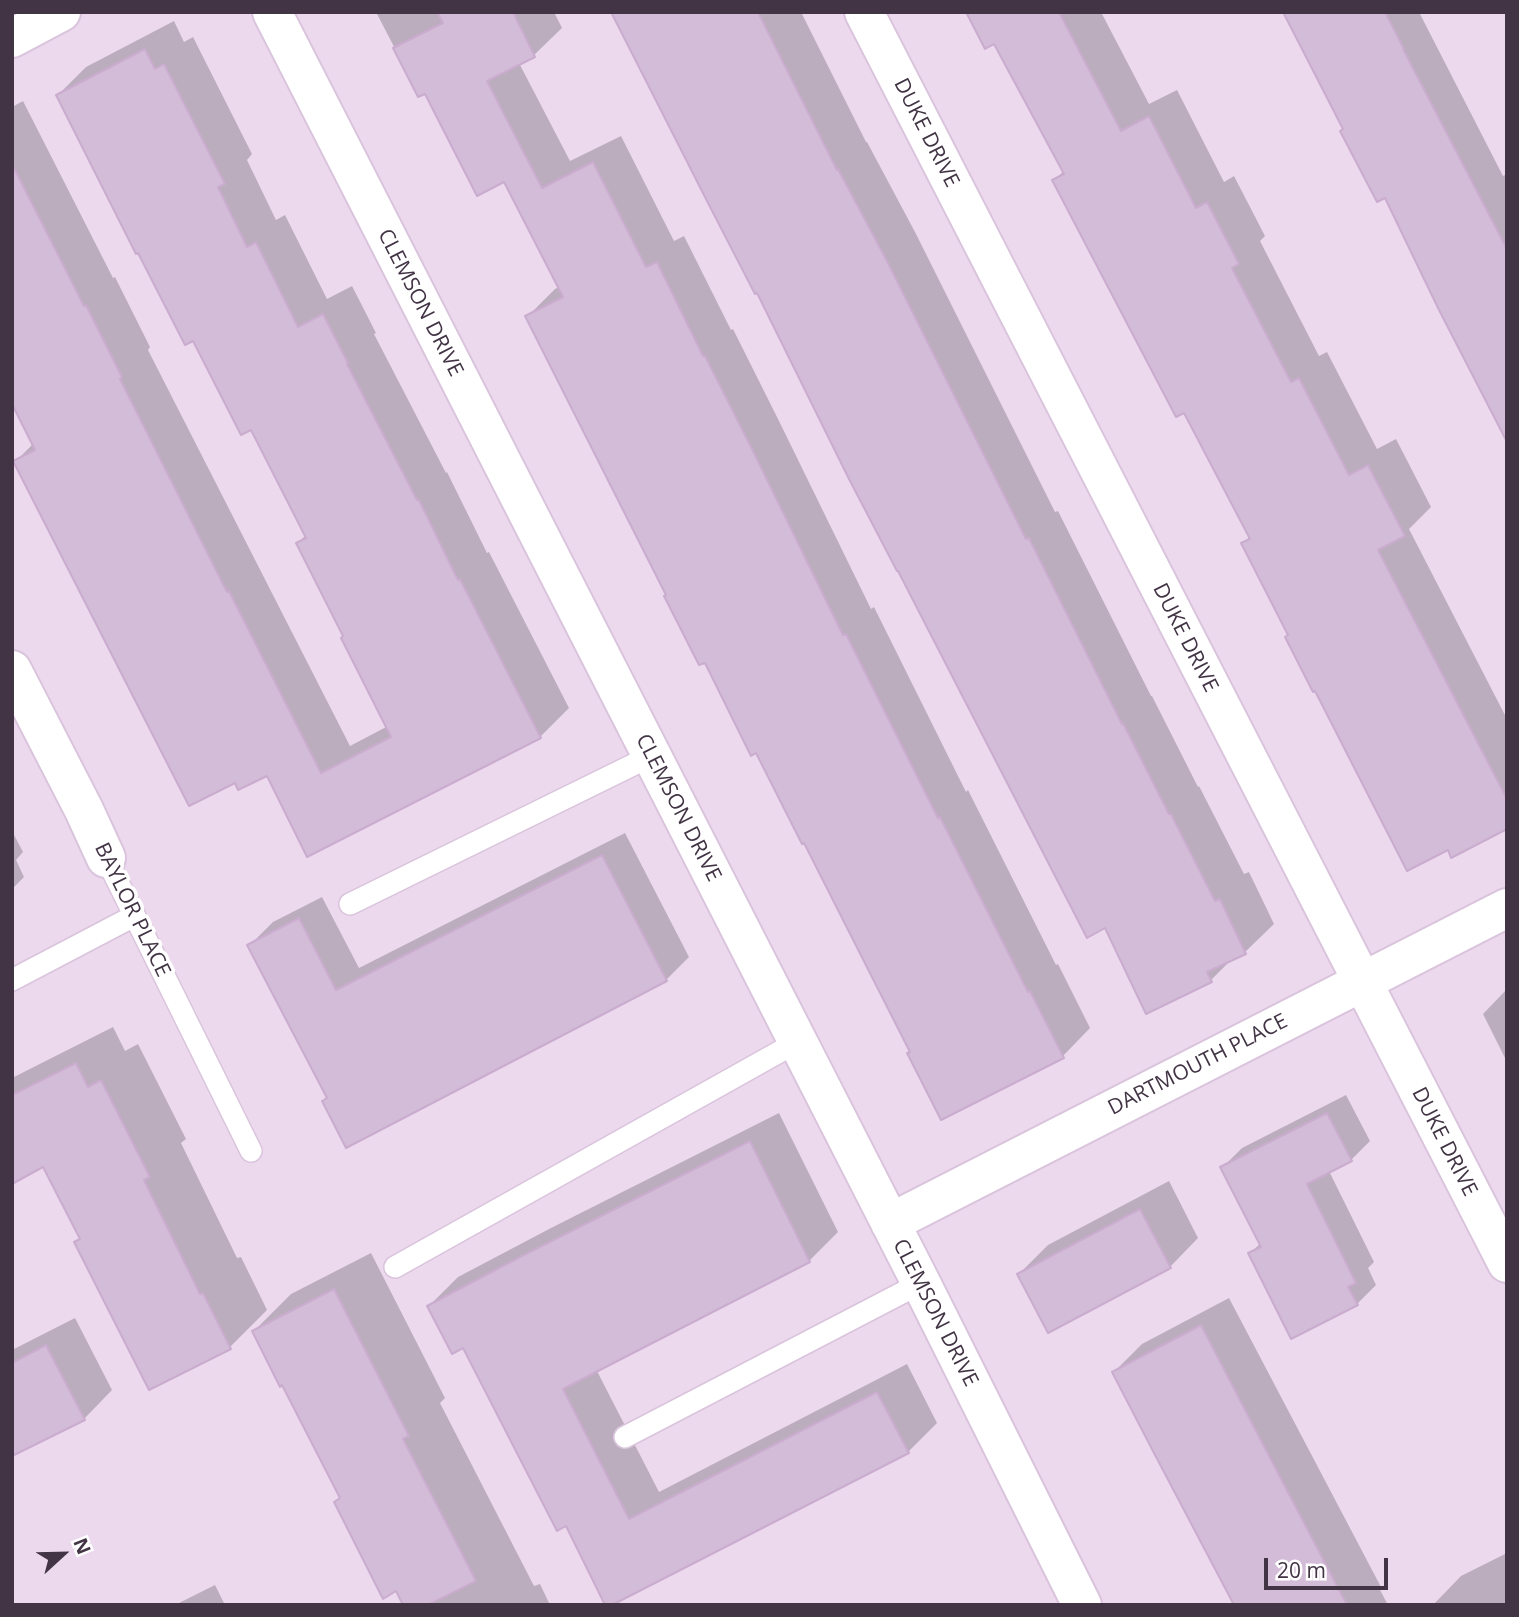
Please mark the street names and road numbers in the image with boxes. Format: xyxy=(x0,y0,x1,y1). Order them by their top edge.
street label: DUKE DRIVE xyxy=(888,74,964,192)
street label: CLEMSON DRIVE xyxy=(372,225,468,381)
street label: DUKE DRIVE xyxy=(1147,579,1223,697)
street label: CLEMSON DRIVE xyxy=(630,730,726,886)
street label: BAYLOR PLACE xyxy=(89,839,175,981)
street label: DARTMOUTH PLACE xyxy=(1104,1009,1292,1121)
street label: DUKE DRIVE xyxy=(1406,1083,1482,1201)
street label: CLEMSON DRIVE xyxy=(887,1235,983,1391)

